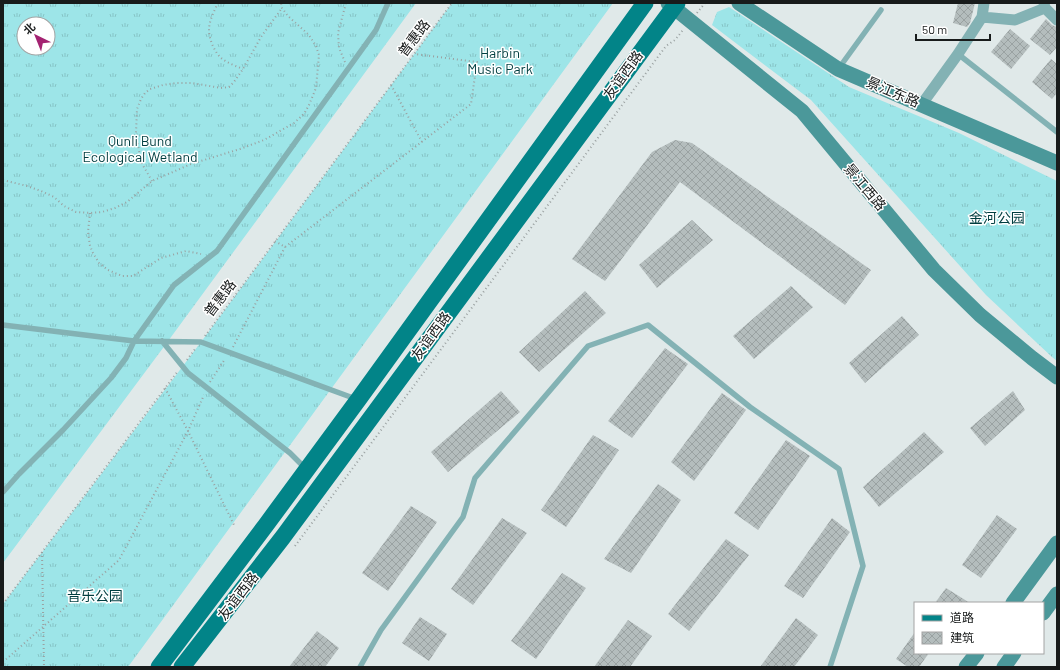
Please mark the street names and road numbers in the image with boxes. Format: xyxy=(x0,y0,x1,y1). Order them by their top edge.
street label: 普惠路 xyxy=(394,16,433,60)
street label: 友谊西路 xyxy=(599,47,646,102)
street label: 景江东路 xyxy=(864,73,922,110)
street label: 景江西路 xyxy=(841,160,890,214)
street label: 普惠路 xyxy=(200,276,239,320)
street label: 友谊西路 xyxy=(407,308,454,363)
street label: 友谊西路 xyxy=(214,568,262,623)

